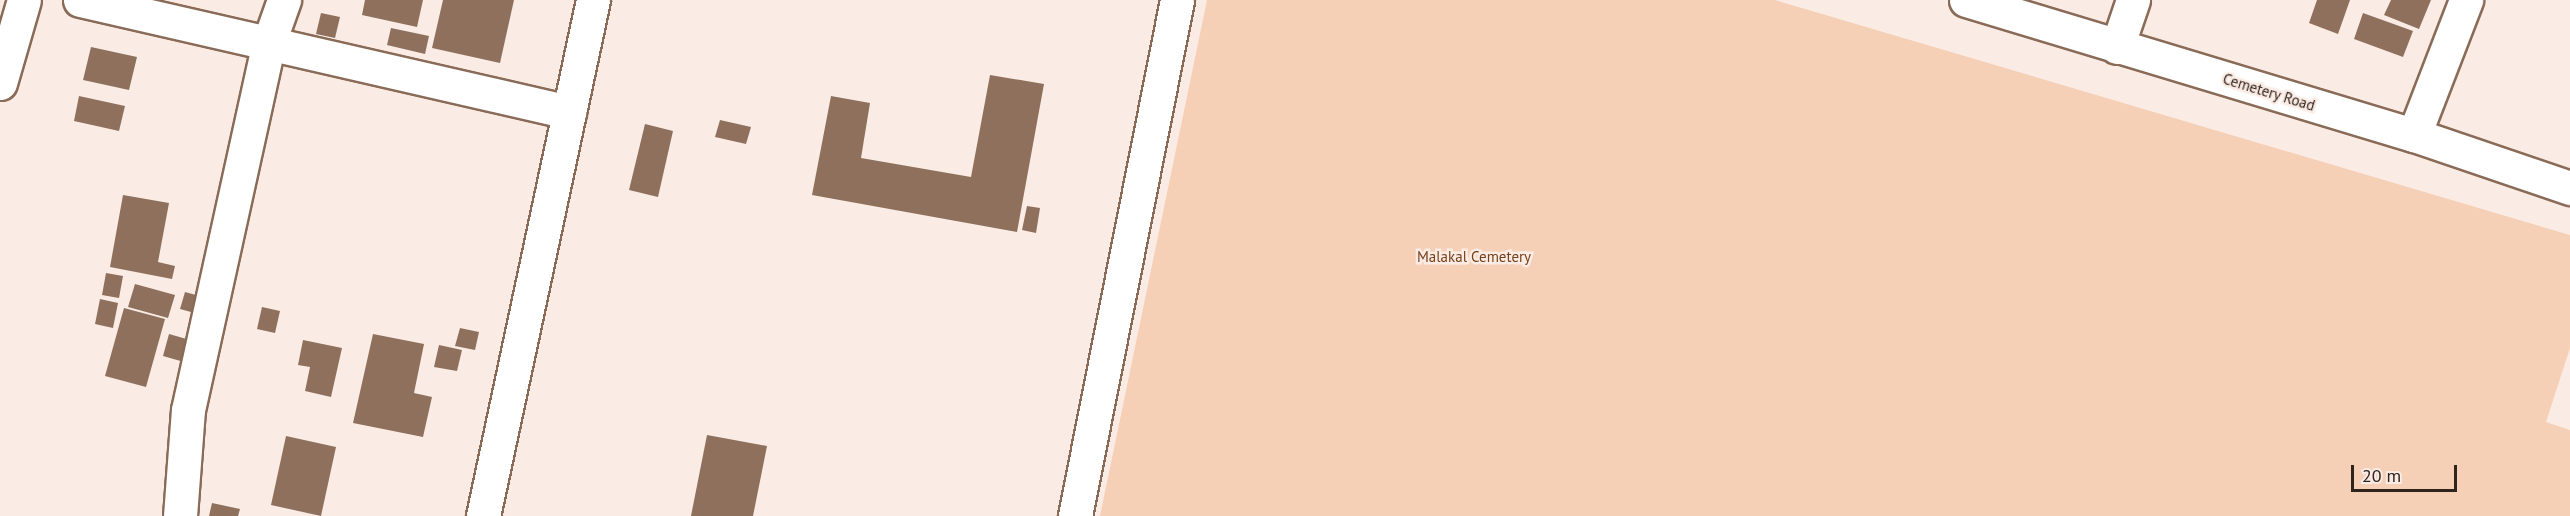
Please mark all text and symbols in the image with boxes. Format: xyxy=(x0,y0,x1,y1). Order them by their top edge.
street label: Cemetery Road xyxy=(2221,69,2317,115)
park label: Malakal Cemetery xyxy=(1417,248,1531,266)
scale bar xyxy=(2354,453,2460,491)
text: 20 m xyxy=(2362,464,2401,487)

